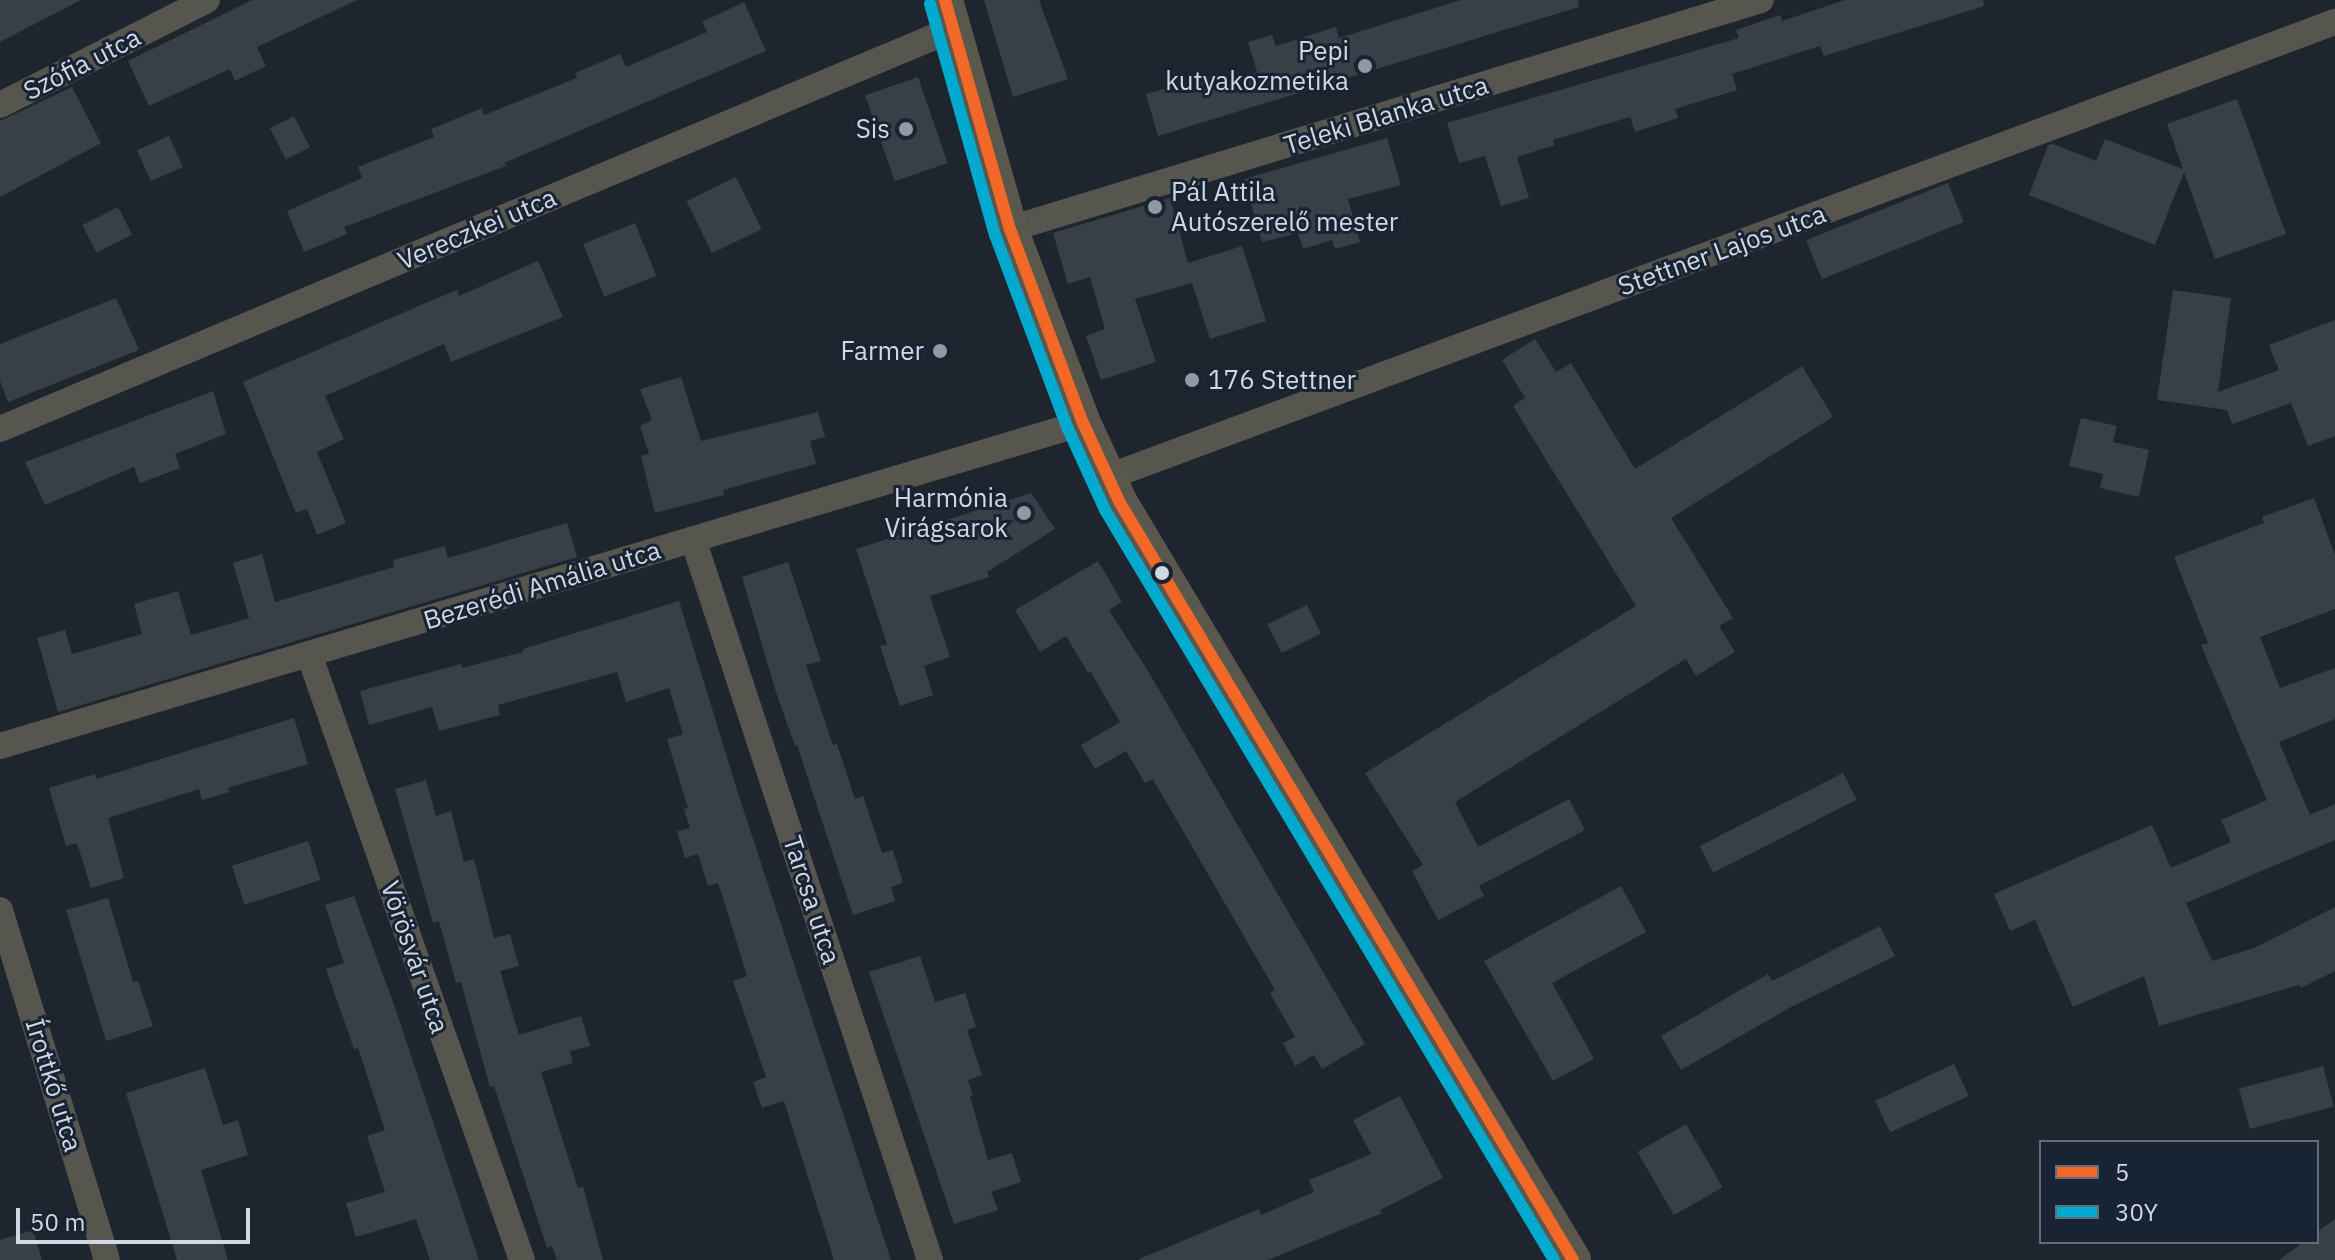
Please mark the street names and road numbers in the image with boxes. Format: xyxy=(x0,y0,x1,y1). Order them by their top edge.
street label: Szófia utca xyxy=(18,21,146,107)
street label: Teleki Blanka utca xyxy=(1280,69,1492,161)
street label: Vereczkei utca xyxy=(393,182,561,276)
street label: Stettner Lajos utca xyxy=(1614,198,1830,302)
street label: Bezerédi Amália utca xyxy=(420,534,664,636)
street label: Tarcsa utca xyxy=(777,832,847,968)
street label: Vörösvár utca xyxy=(374,877,456,1037)
street label: Írottkő utca xyxy=(19,1015,89,1155)

